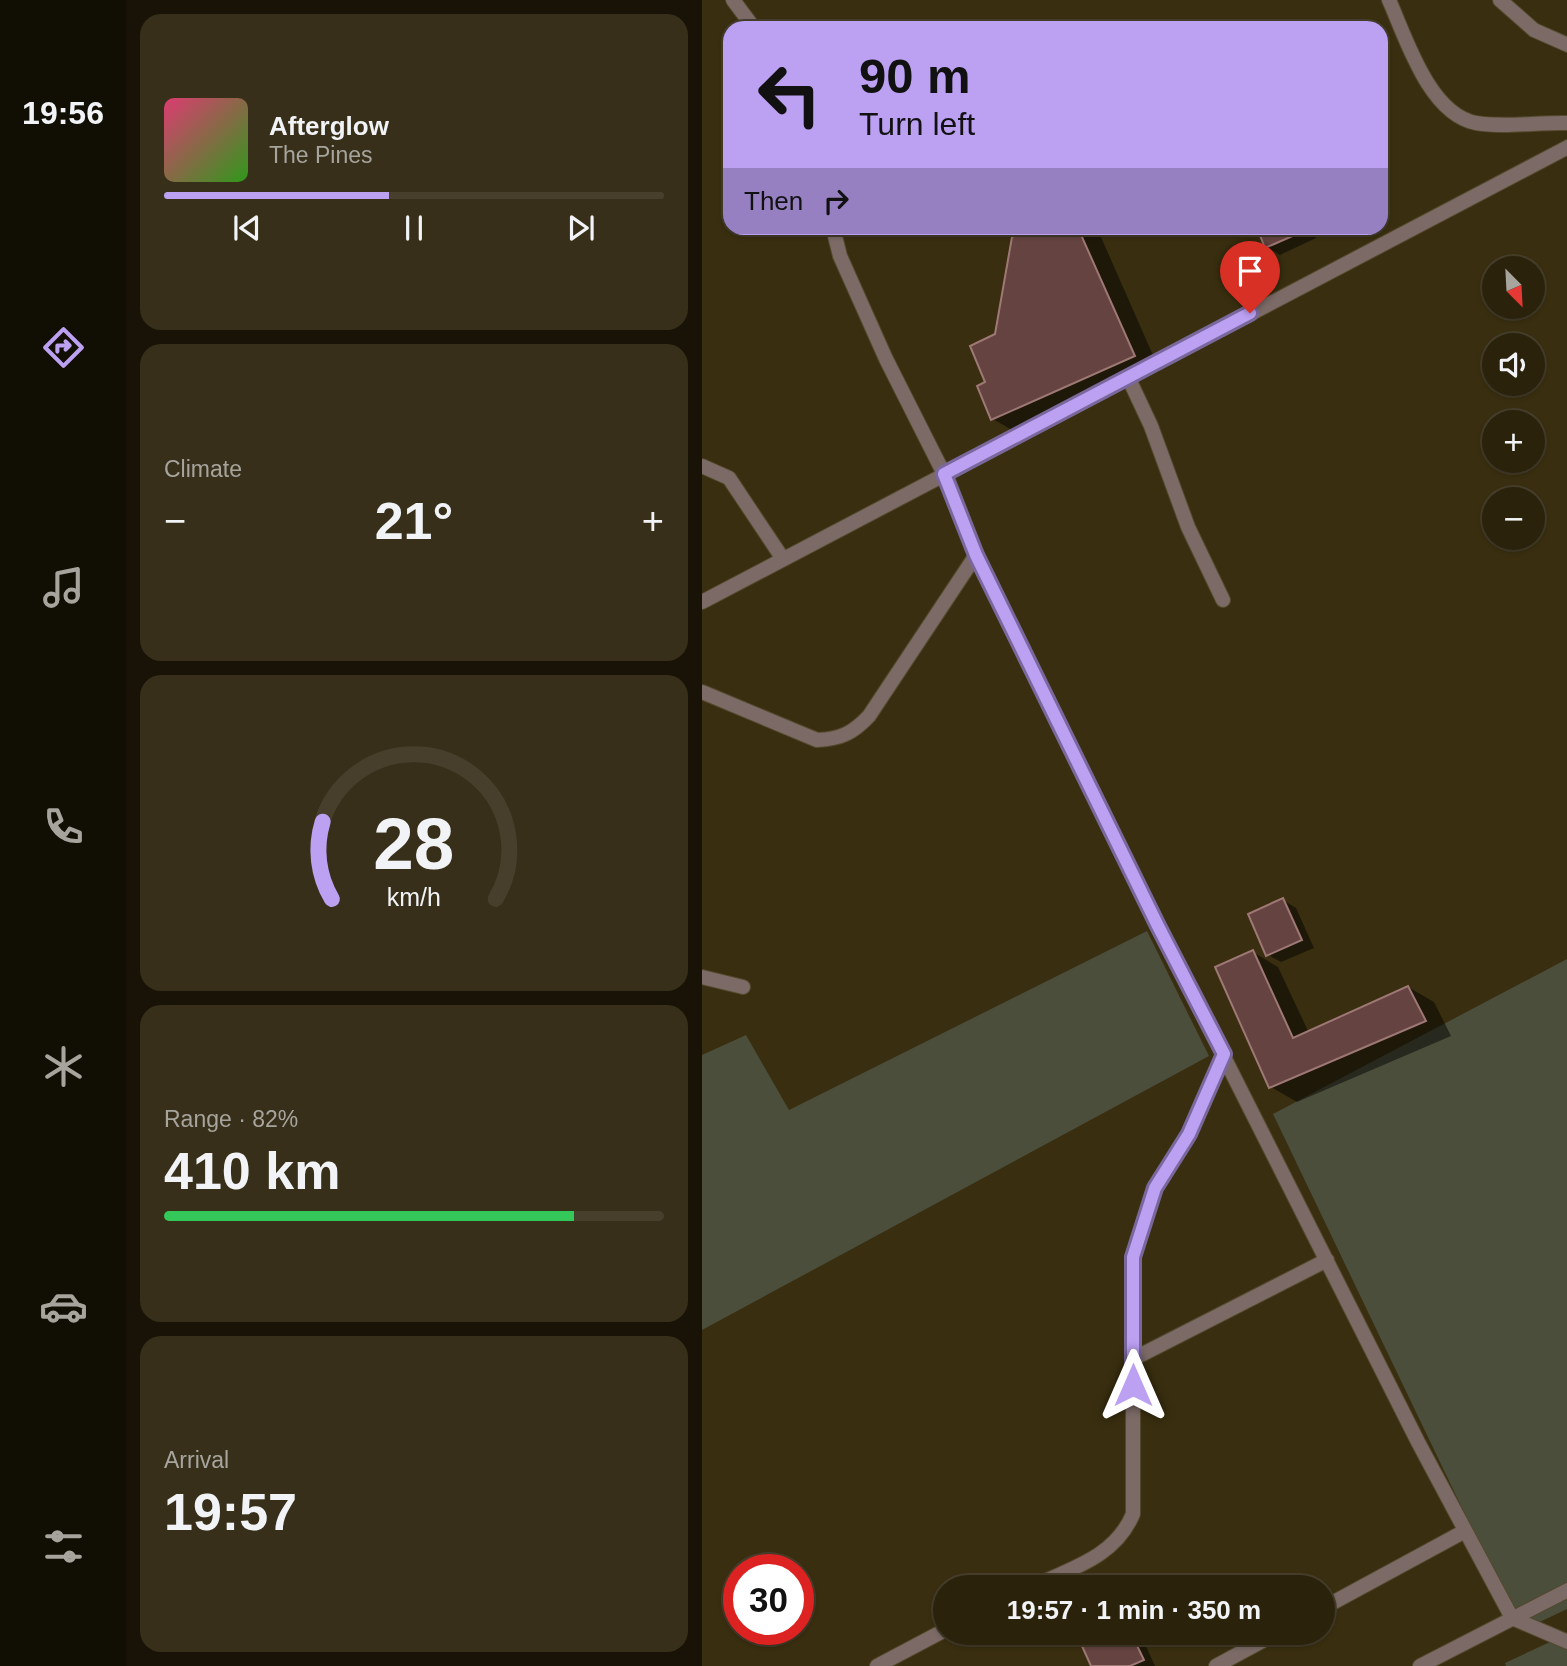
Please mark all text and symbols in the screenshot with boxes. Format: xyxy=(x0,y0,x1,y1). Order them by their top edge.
icon: left xyxy=(744,49,835,140)
text: 90 m xyxy=(859,49,971,103)
text: 19:56 xyxy=(22,95,104,131)
text: Turn left xyxy=(859,106,975,142)
text: Afterglow xyxy=(269,111,389,141)
text: The Pines xyxy=(269,142,373,168)
icon: right xyxy=(817,182,855,220)
text: Then xyxy=(744,186,803,216)
icon: previous xyxy=(228,209,266,247)
icon: pause xyxy=(395,209,433,247)
icon: next xyxy=(562,209,600,247)
pin xyxy=(1220,241,1280,313)
icon: arrive xyxy=(1231,252,1269,290)
north arrow xyxy=(1482,256,1546,318)
map controls xyxy=(1482,256,1545,550)
icon: directions xyxy=(39,323,88,372)
button: sound xyxy=(1482,333,1545,396)
button: + xyxy=(1482,410,1545,473)
text: Climate xyxy=(164,456,242,482)
button: − xyxy=(1482,487,1545,550)
text: 21° xyxy=(375,492,453,550)
text: − xyxy=(164,500,186,542)
text: + xyxy=(642,500,664,542)
icon: music xyxy=(39,563,88,612)
icon: phone xyxy=(39,802,88,851)
text: 28 xyxy=(374,803,454,884)
text: km/h xyxy=(387,883,441,911)
icon: climate xyxy=(39,1042,88,1091)
text: Range · 82% xyxy=(164,1106,298,1132)
text: 410 km xyxy=(164,1142,340,1200)
icon: car xyxy=(39,1282,88,1331)
position arrow xyxy=(1096,1348,1170,1422)
text: Arrival xyxy=(164,1447,229,1473)
text: 19:57 xyxy=(164,1483,297,1541)
icon: filters xyxy=(39,1522,88,1571)
speed limit sign: 30 xyxy=(723,1554,814,1645)
text: 19:57 · 1 min · 350 m xyxy=(1007,1595,1261,1625)

